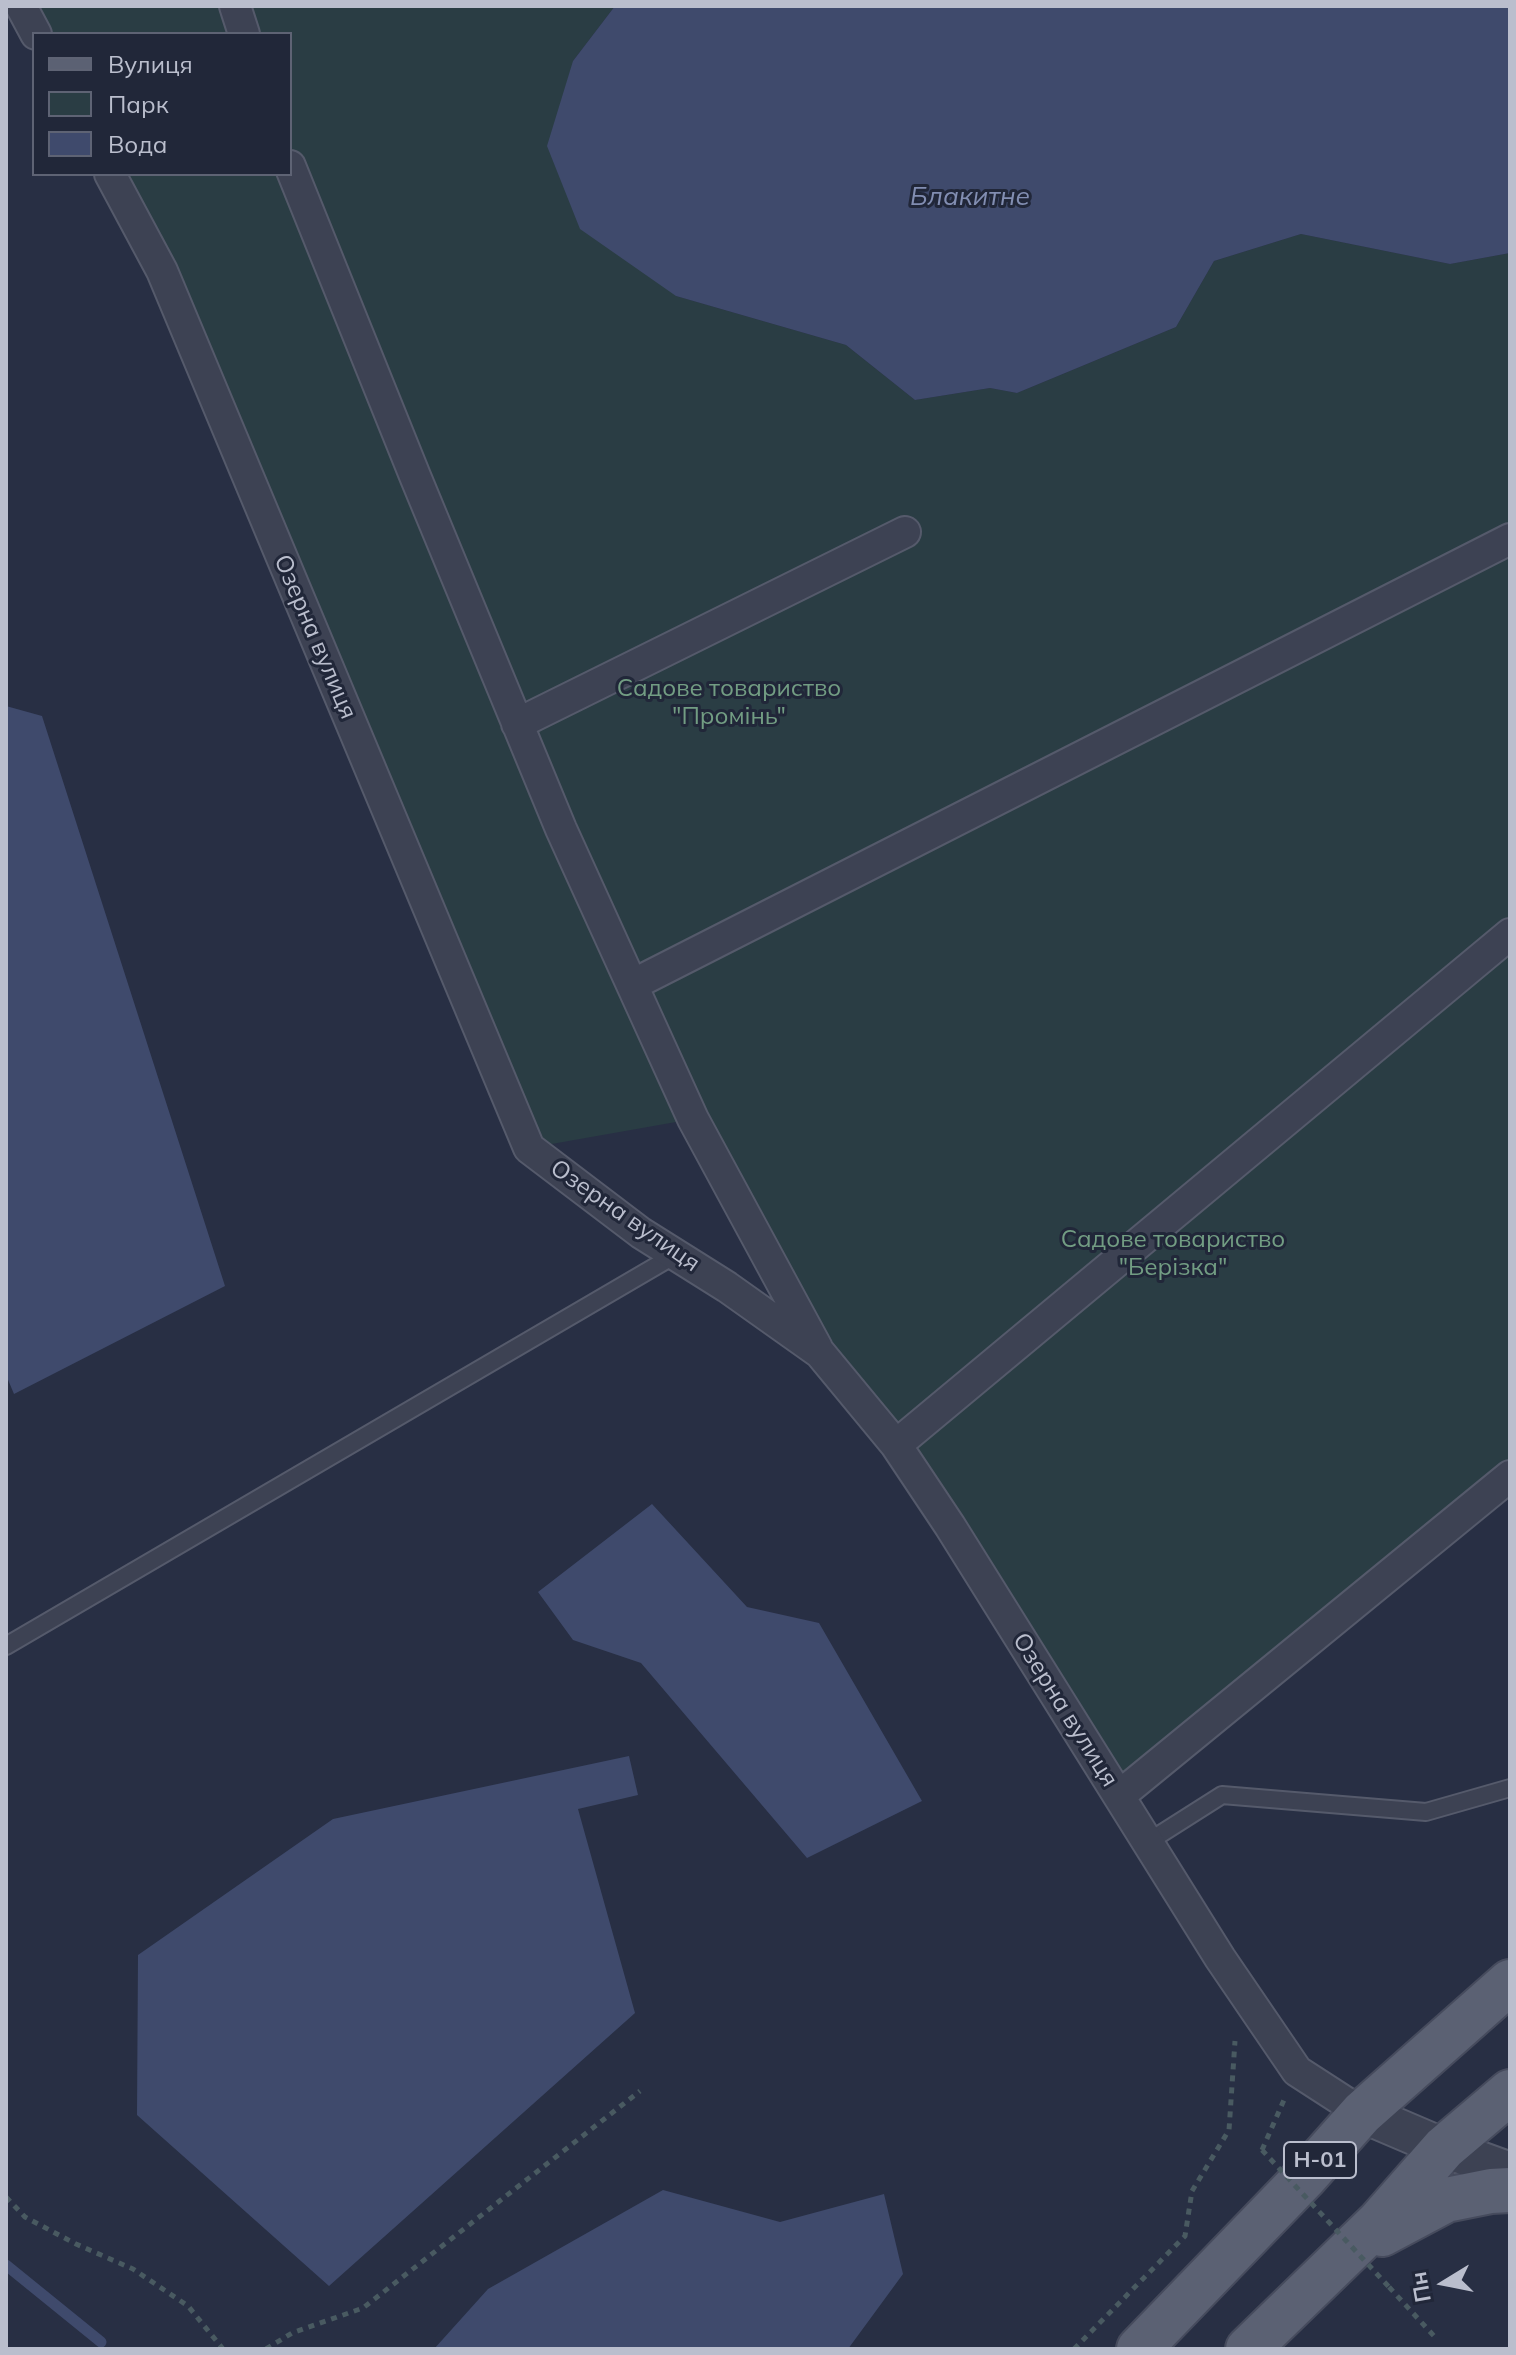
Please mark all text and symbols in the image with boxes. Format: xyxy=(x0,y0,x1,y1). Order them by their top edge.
legend xyxy=(32,32,292,176)
text: Вулиця xyxy=(108,49,193,79)
text: Парк xyxy=(108,89,169,119)
text: Вода xyxy=(108,129,168,159)
water label: Блакитне xyxy=(910,181,1030,213)
street label: Озерна вулиця xyxy=(267,550,363,724)
park label: Садове товариство "Промінь" xyxy=(617,675,841,731)
street label: Озерна вулиця xyxy=(545,1154,705,1278)
park label: Садове товариство "Берізка" xyxy=(1061,1226,1285,1282)
street label: Озерна вулиця xyxy=(1006,1628,1124,1792)
road number: Н-01 xyxy=(1284,2142,1356,2178)
north arrow xyxy=(1404,2243,1484,2323)
text: Пн xyxy=(1404,2270,1437,2305)

